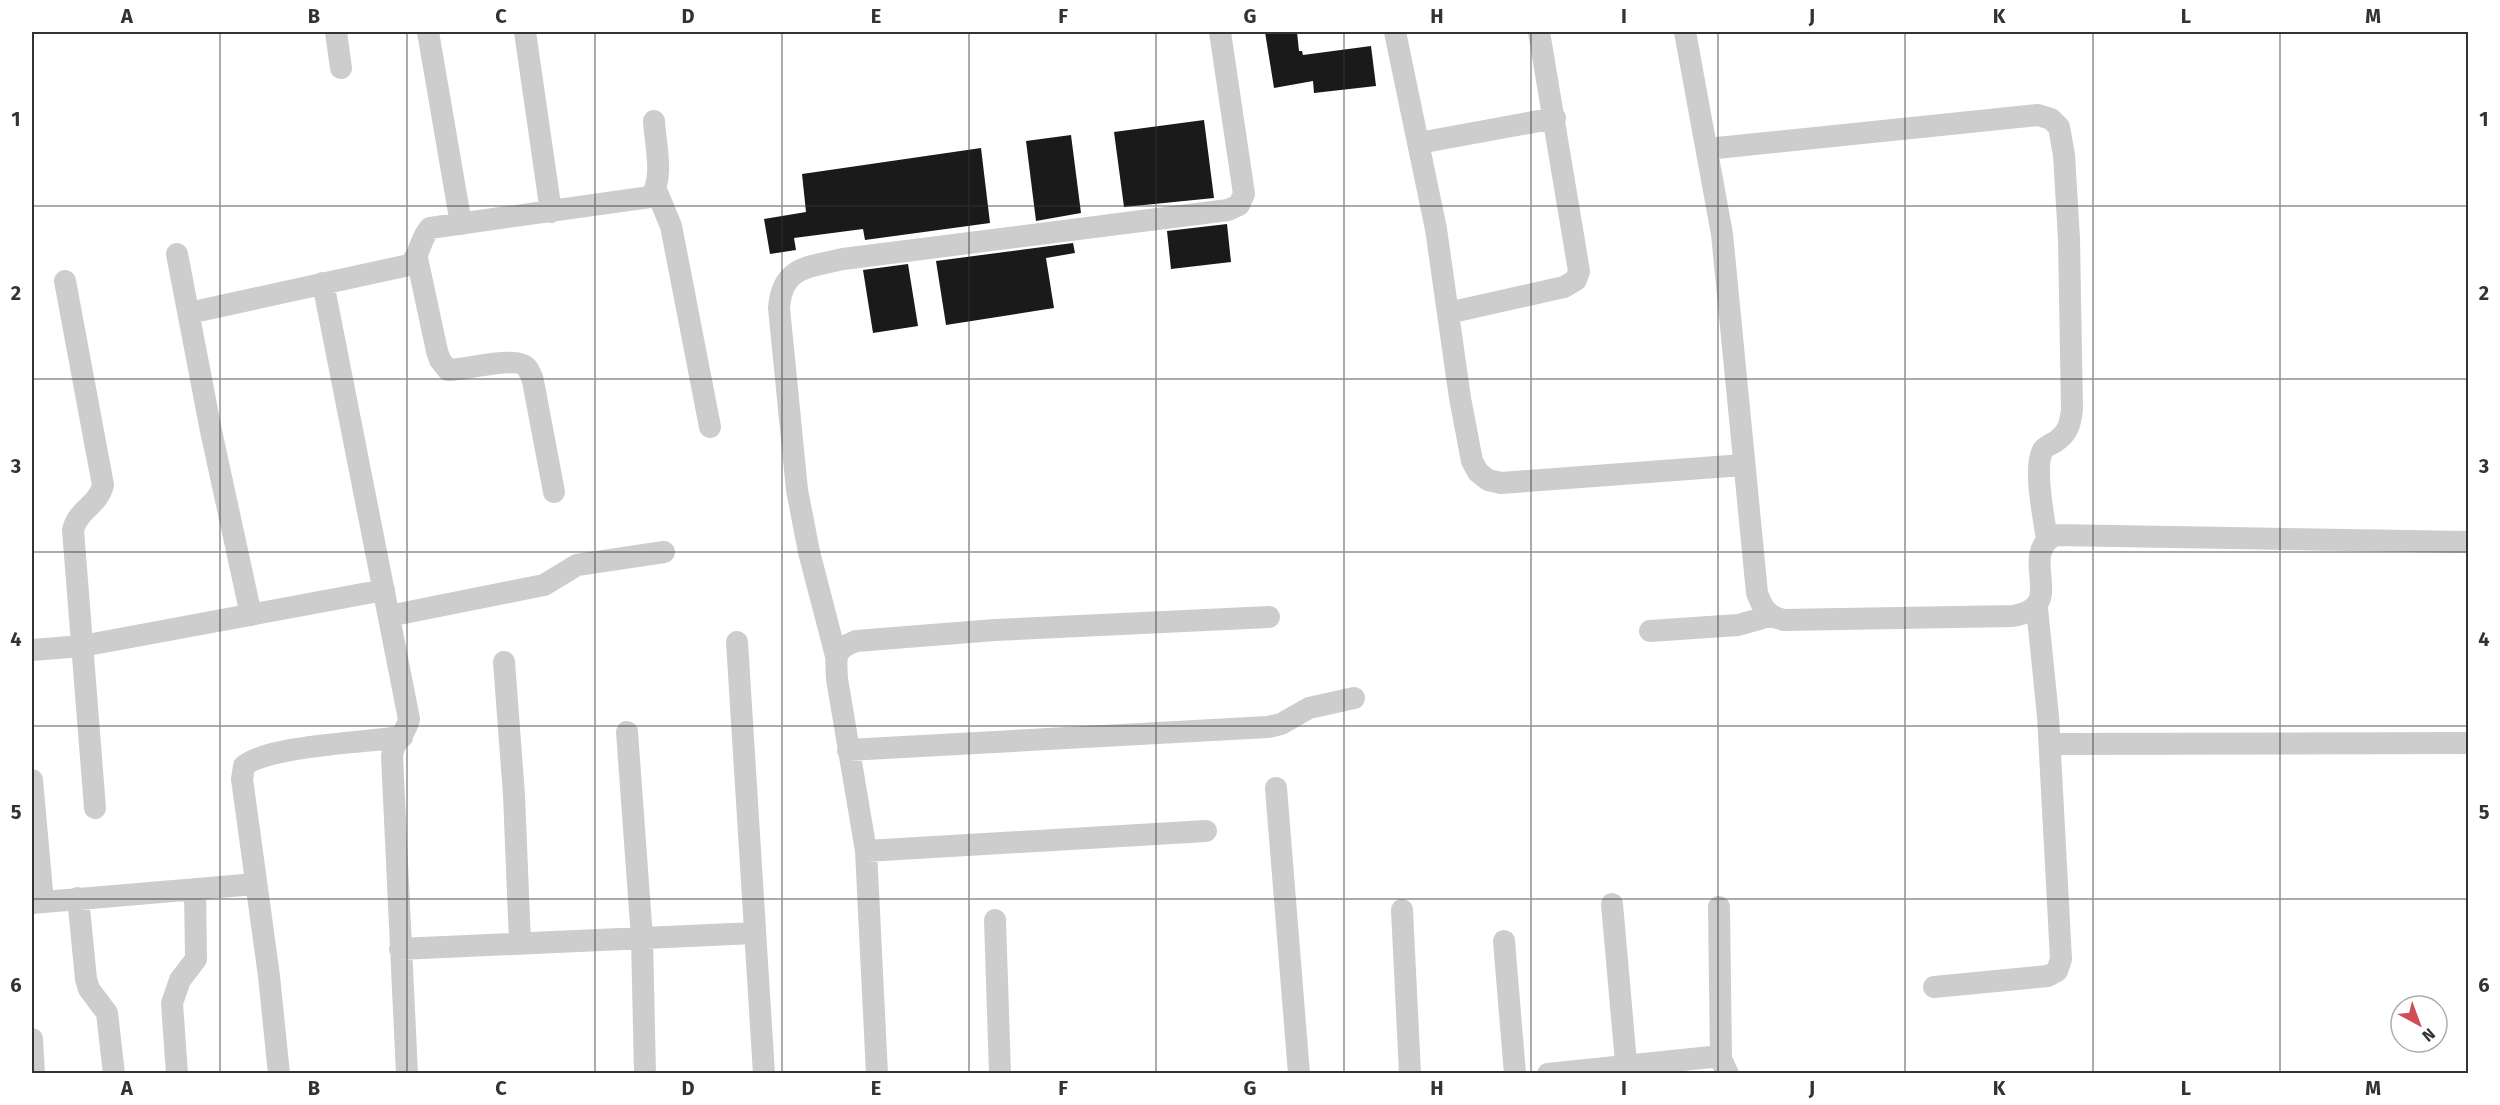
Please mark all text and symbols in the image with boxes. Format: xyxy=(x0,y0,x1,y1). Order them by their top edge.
text: A xyxy=(120,4,134,28)
text: B xyxy=(308,4,320,28)
text: C xyxy=(495,4,507,28)
text: D xyxy=(681,4,695,28)
text: E xyxy=(871,4,881,28)
text: F xyxy=(1058,4,1068,28)
text: G xyxy=(1244,4,1256,28)
text: H xyxy=(1430,4,1444,28)
text: I xyxy=(1621,4,1627,28)
text: J xyxy=(1808,4,1815,28)
text: K xyxy=(1993,4,2006,28)
text: L xyxy=(2181,4,2191,28)
text: M xyxy=(2365,4,2381,28)
text: 1 xyxy=(11,107,21,131)
text: 1 xyxy=(2479,107,2489,131)
text: 2 xyxy=(11,281,21,305)
text: 2 xyxy=(2479,281,2489,305)
text: 3 xyxy=(10,454,21,478)
text: 3 xyxy=(2478,454,2489,478)
text: 4 xyxy=(10,627,22,651)
text: 4 xyxy=(2478,627,2490,651)
text: 5 xyxy=(11,800,22,824)
text: 5 xyxy=(2479,800,2490,824)
text: 6 xyxy=(10,973,22,997)
text: 6 xyxy=(2478,973,2490,997)
north arrow xyxy=(2389,994,2449,1054)
text: N xyxy=(2418,1024,2439,1046)
text: A xyxy=(120,1076,134,1100)
text: B xyxy=(308,1076,320,1100)
text: C xyxy=(495,1076,507,1100)
text: D xyxy=(681,1076,695,1100)
text: E xyxy=(871,1076,881,1100)
text: F xyxy=(1058,1076,1068,1100)
text: G xyxy=(1244,1076,1256,1100)
text: H xyxy=(1430,1076,1444,1100)
text: I xyxy=(1621,1076,1627,1100)
text: J xyxy=(1808,1076,1815,1100)
text: K xyxy=(1993,1076,2006,1100)
text: L xyxy=(2181,1076,2191,1100)
text: M xyxy=(2365,1076,2381,1100)

